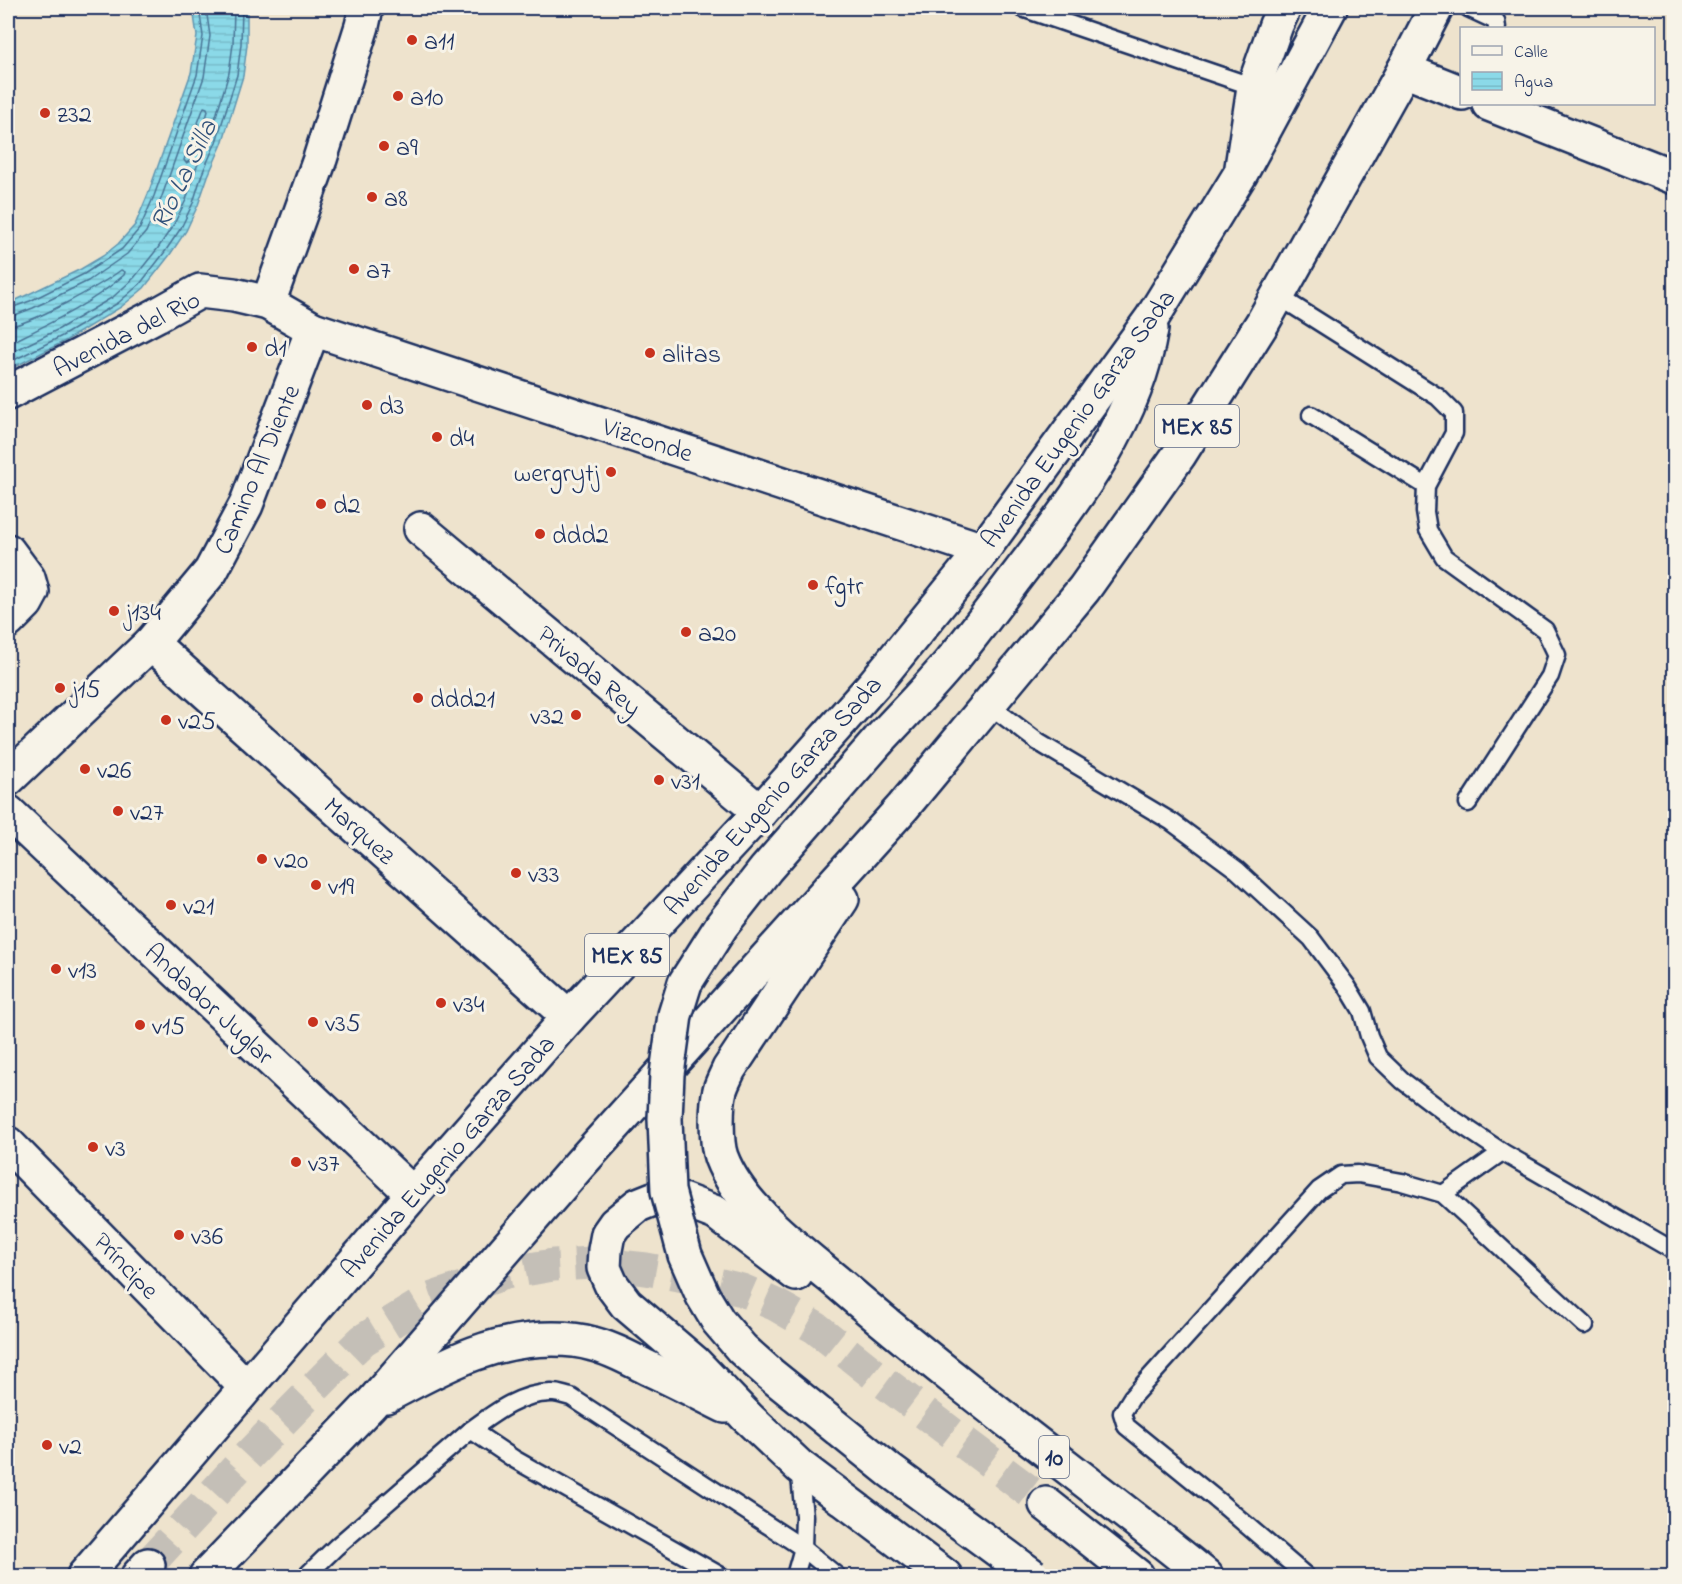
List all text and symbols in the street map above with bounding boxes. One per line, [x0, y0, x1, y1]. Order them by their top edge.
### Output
place label: a11 [424, 24, 455, 62]
legend [1460, 27, 1655, 105]
marker: a11 [405, 33, 419, 47]
text: Calle [1514, 40, 1549, 66]
text: Agua [1514, 70, 1553, 97]
place label: a10 [410, 80, 444, 118]
marker: a10 [391, 89, 405, 103]
place label: z32 [57, 97, 92, 135]
marker: z32 [38, 106, 52, 120]
water label: Río La Silla [142, 113, 229, 237]
place label: a9 [396, 130, 418, 168]
marker: a9 [377, 139, 391, 153]
place label: a8 [384, 181, 408, 219]
marker: a8 [365, 190, 379, 204]
place label: a7 [366, 253, 391, 291]
marker: a7 [347, 262, 361, 276]
street label: Avenida del Rio [47, 282, 208, 389]
street label: Avenida Eugenio Garza Sada [972, 282, 1186, 557]
place label: d1 [264, 331, 287, 369]
place label: alitas [662, 337, 721, 375]
marker: d1 [245, 340, 259, 354]
marker: alitas [643, 346, 657, 360]
street label: Camino Al Diente [206, 379, 312, 561]
place label: d3 [379, 389, 404, 427]
marker: d3 [360, 398, 374, 412]
road number: MEX 85 [1155, 405, 1239, 447]
street label: Vizconde [596, 409, 698, 474]
place label: d4 [449, 421, 475, 459]
marker: d4 [430, 430, 444, 444]
place label: wergrytj [514, 456, 600, 494]
marker: wergrytj [604, 465, 618, 479]
place label: d2 [333, 488, 361, 526]
marker: d2 [314, 497, 328, 511]
place label: ddd2 [552, 518, 609, 556]
marker: ddd2 [533, 527, 547, 541]
place label: fgtr [825, 569, 864, 607]
marker: fgtr [806, 578, 820, 592]
place label: j134 [123, 595, 161, 633]
marker: j134 [107, 604, 121, 618]
place label: a20 [698, 616, 736, 654]
street label: Privada Rey [528, 617, 649, 727]
marker: a20 [679, 625, 693, 639]
street label: Avenida Eugenio Garza Sada [656, 668, 893, 926]
place label: j15 [69, 672, 100, 710]
marker: j15 [53, 681, 67, 695]
place label: ddd21 [430, 682, 495, 720]
marker: ddd21 [411, 691, 425, 705]
place label: v32 [530, 699, 564, 737]
place label: v25 [178, 704, 216, 742]
marker: v32 [569, 708, 583, 722]
marker: v25 [159, 713, 173, 727]
place label: v26 [97, 753, 131, 791]
marker: v26 [78, 762, 92, 776]
place label: v31 [671, 764, 700, 802]
marker: v31 [652, 773, 666, 787]
street label: Marquez [313, 789, 403, 875]
place label: v27 [130, 795, 164, 833]
marker: v27 [111, 804, 125, 818]
place label: v20 [274, 843, 308, 881]
marker: v20 [255, 852, 269, 866]
place label: v33 [528, 857, 560, 895]
marker: v33 [509, 866, 523, 880]
place label: v19 [328, 869, 354, 907]
marker: v19 [309, 878, 323, 892]
place label: v21 [183, 889, 214, 927]
marker: v21 [164, 898, 178, 912]
road number: MEX 85 [585, 934, 669, 976]
street label: Andador Juglar [135, 935, 282, 1076]
place label: v13 [68, 953, 97, 991]
marker: v13 [49, 962, 63, 976]
place label: v34 [453, 987, 485, 1025]
marker: v34 [434, 996, 448, 1010]
place label: v35 [325, 1006, 361, 1044]
place label: v15 [152, 1009, 185, 1047]
marker: v35 [306, 1015, 320, 1029]
marker: v15 [133, 1018, 147, 1032]
street label: Avenida Eugenio Garza Sada [333, 1028, 566, 1288]
place label: v3 [105, 1131, 126, 1169]
marker: v3 [86, 1140, 100, 1154]
place label: v37 [308, 1146, 340, 1184]
marker: v37 [289, 1155, 303, 1169]
place label: v36 [191, 1219, 223, 1257]
street label: Príncipe [83, 1225, 167, 1310]
marker: v36 [172, 1228, 186, 1242]
place label: v2 [59, 1429, 82, 1467]
road number: 10 [1039, 1436, 1069, 1478]
marker: v2 [40, 1438, 54, 1452]

